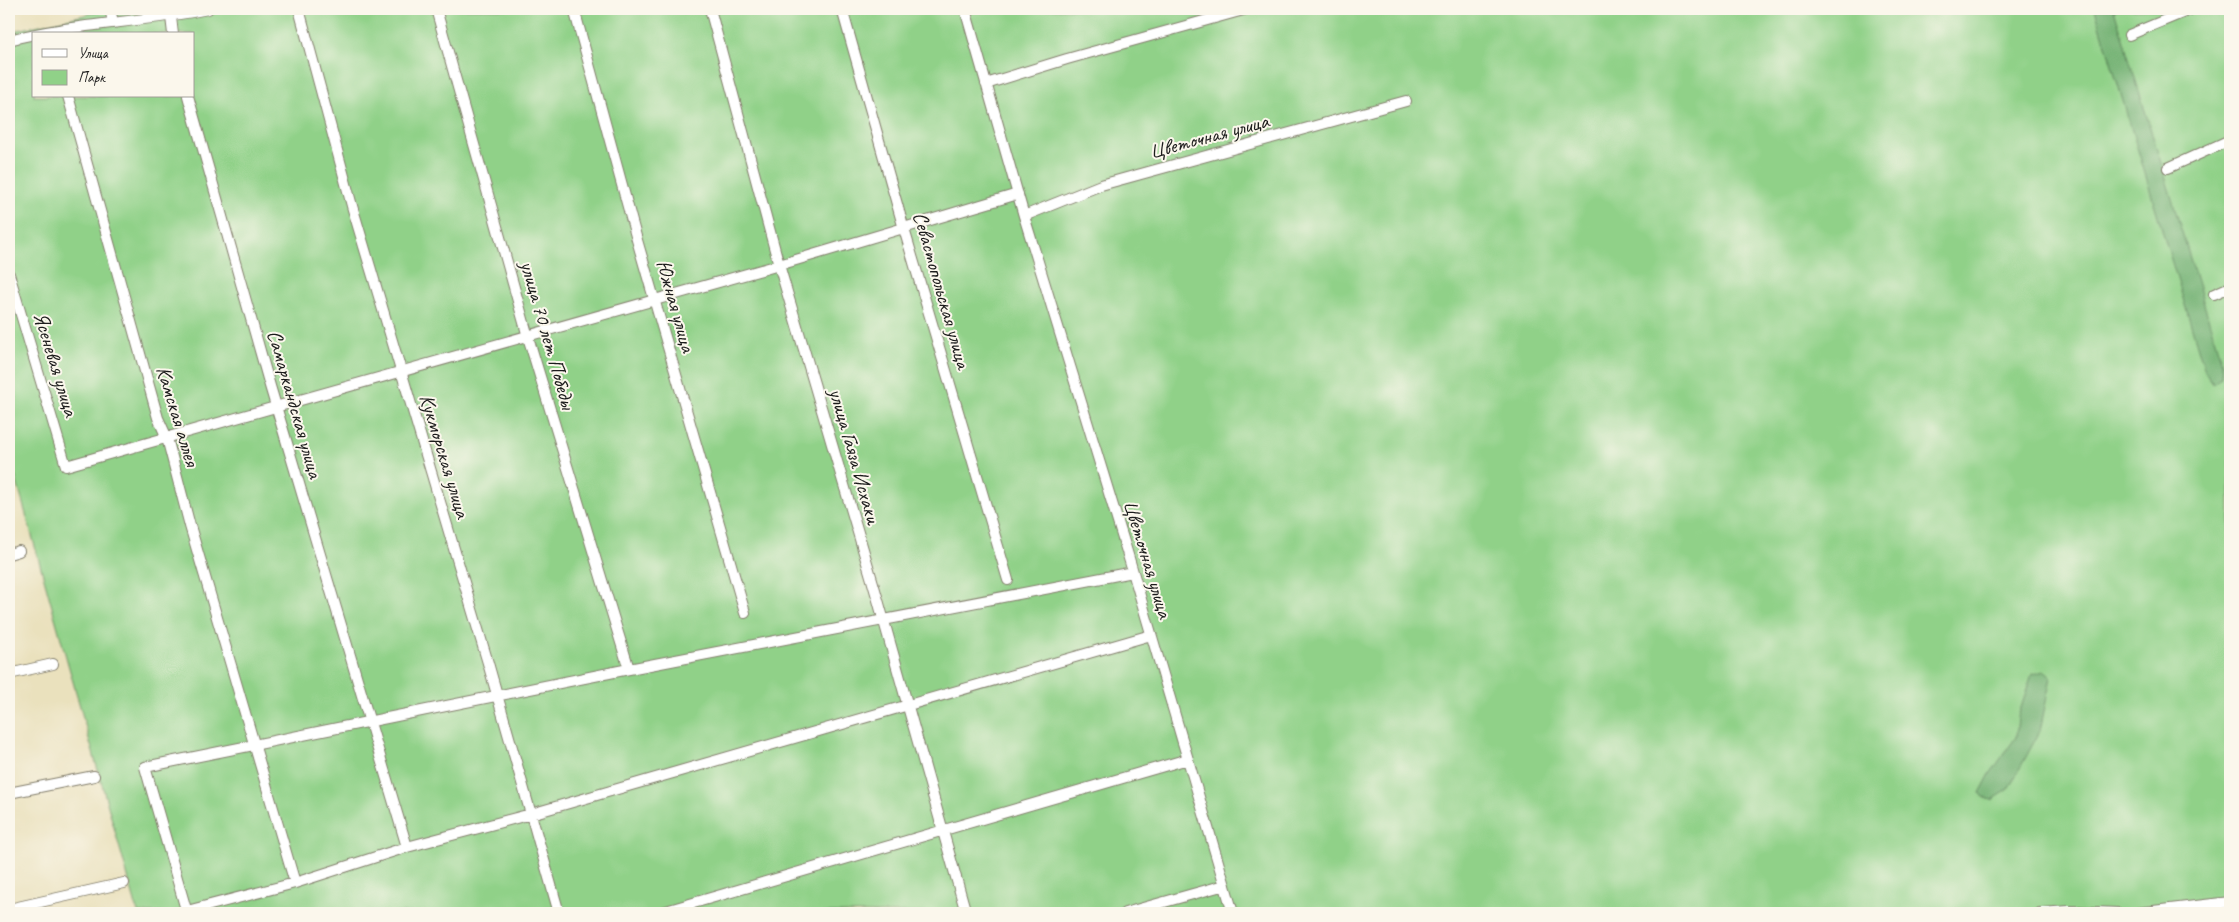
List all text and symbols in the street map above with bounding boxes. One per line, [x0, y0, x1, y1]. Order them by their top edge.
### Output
legend [32, 32, 195, 98]
text: Улица [78, 44, 109, 63]
text: Парк [78, 68, 106, 87]
street label: Цветочная улица [1147, 107, 1273, 164]
street label: Севастопольская улица [907, 209, 977, 374]
street label: улица 70 лет Победы [514, 256, 582, 414]
street label: Южная улица [650, 257, 702, 356]
street label: Ясеневая улица [28, 309, 85, 421]
street label: Самаркандская улица [261, 327, 329, 482]
street label: Камская аллея [151, 363, 206, 471]
street label: улица Гаяза Исхаки [823, 383, 887, 528]
street label: Кукморская улица [414, 391, 477, 523]
street label: Цветочная улица [1118, 497, 1179, 623]

